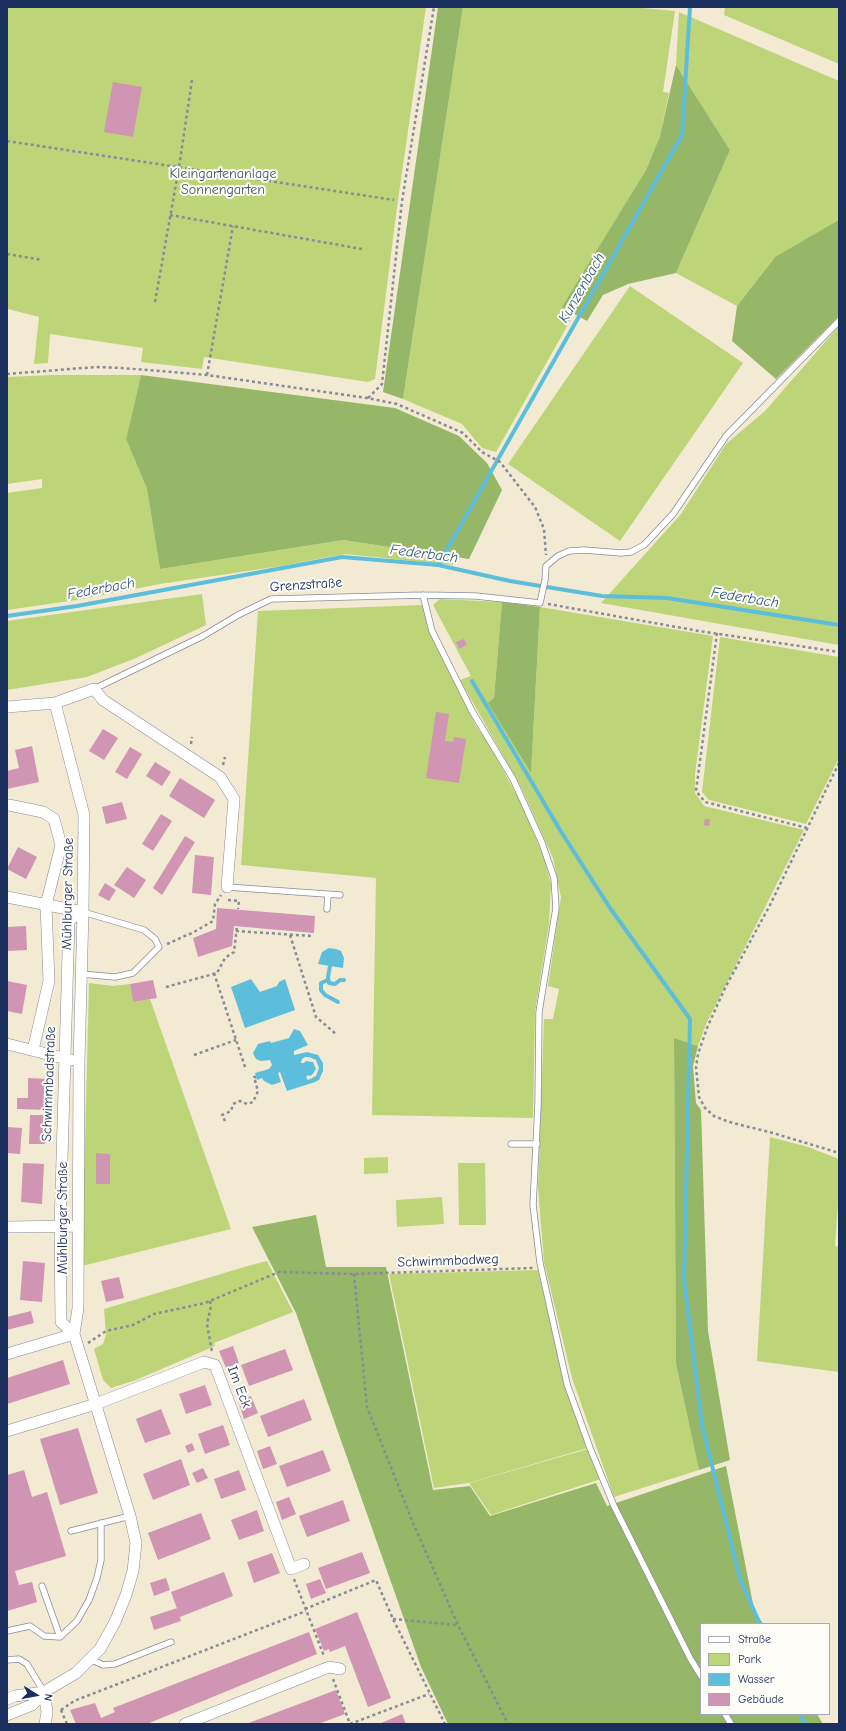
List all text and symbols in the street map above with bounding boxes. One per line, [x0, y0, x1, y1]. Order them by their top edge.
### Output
park label: Kleingartenanlage Sonnengarten [169, 166, 277, 198]
water label: Kunzenbach [555, 250, 609, 326]
water label: Federbach [389, 541, 459, 567]
water label: Federbach [66, 574, 136, 604]
street label: Grenzstraße [269, 574, 343, 596]
water label: Federbach [710, 584, 780, 612]
street label: Mühlburger Straße [59, 838, 77, 950]
street label: Schwimmbadstraße [39, 1026, 59, 1142]
street label: Mühlburger Straße [55, 1162, 71, 1274]
street label: Schwimmbadweg [397, 1251, 499, 1271]
street label: Im Eck [223, 1364, 255, 1410]
legend [700, 1623, 830, 1715]
text: Straße [738, 1632, 771, 1646]
text: Park [738, 1652, 761, 1666]
text: Wasser [738, 1672, 775, 1686]
north arrow [16, 1675, 56, 1715]
text: Gebäude [738, 1692, 784, 1706]
text: N [41, 1693, 55, 1702]

